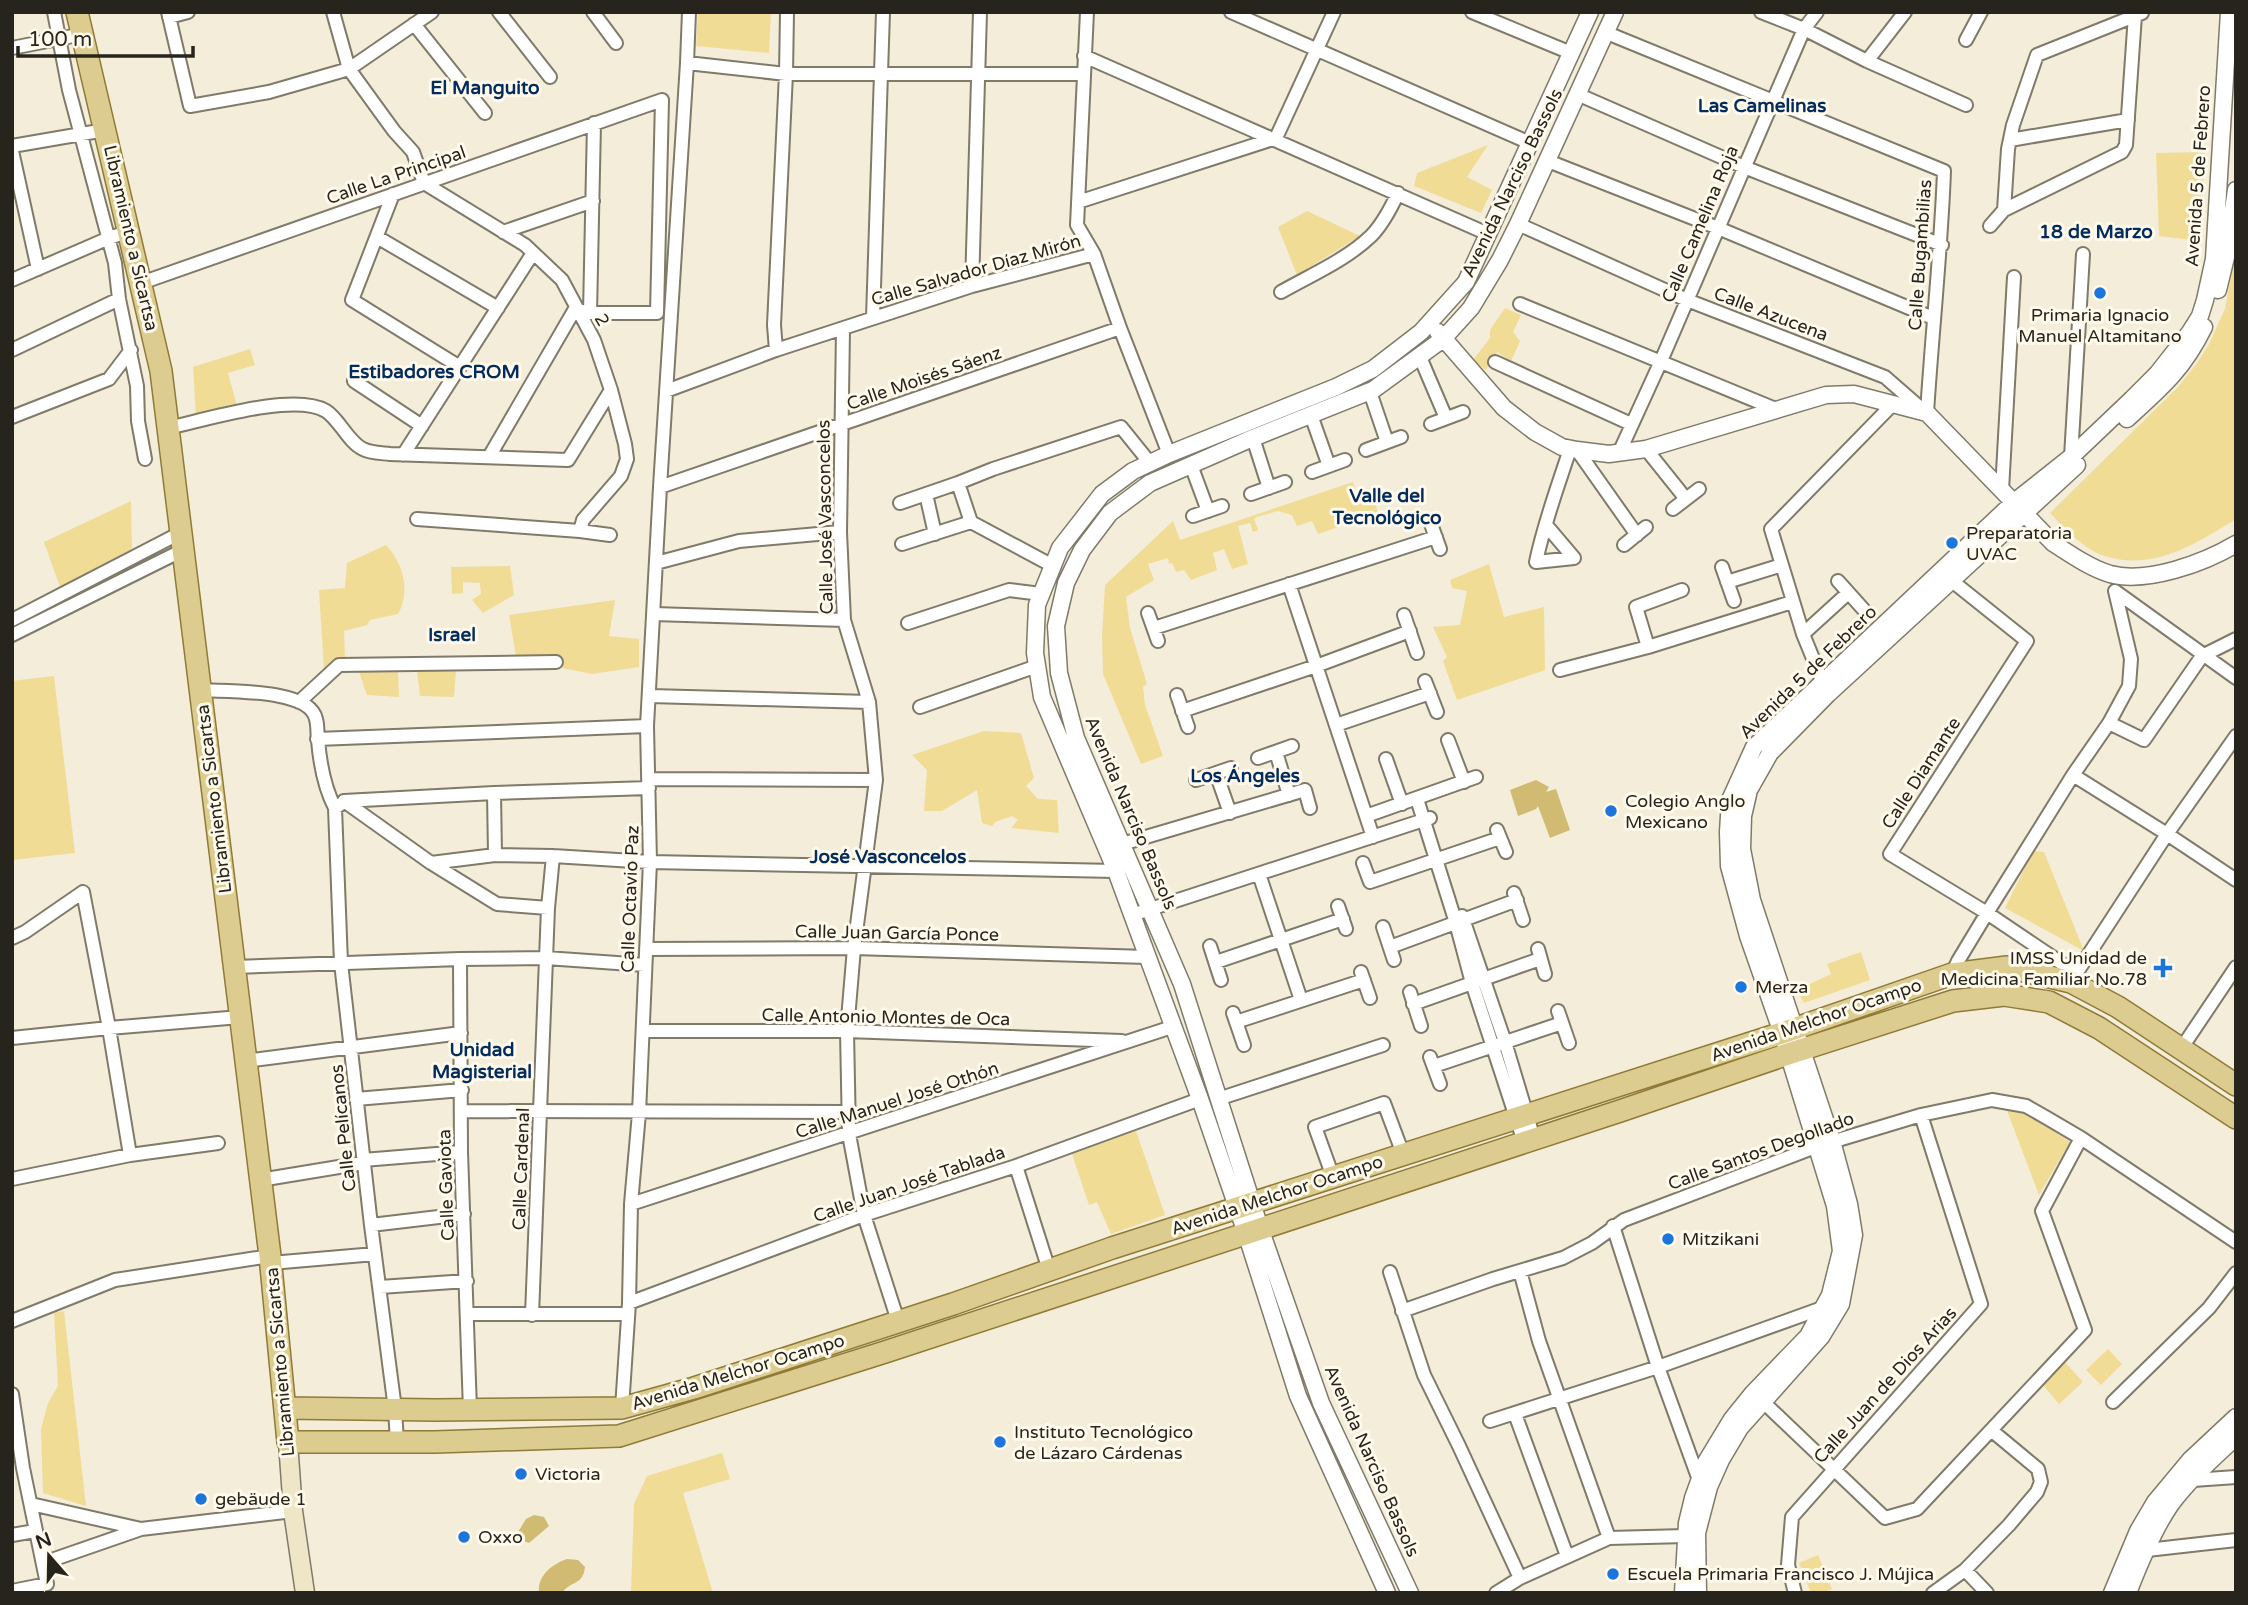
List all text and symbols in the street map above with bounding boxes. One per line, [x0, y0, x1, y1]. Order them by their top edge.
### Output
scale bar [18, 14, 192, 58]
text: 100 m [28, 27, 92, 52]
district label: El Manguito [430, 77, 540, 100]
street label: Avenida 5 de Febrero [2181, 84, 2215, 268]
street label: Avenida Narciso Bassols [1457, 85, 1567, 281]
district label: Las Camelinas [1698, 95, 1826, 117]
street label: Calle La Principal [323, 141, 469, 209]
street label: Calle Camelina Roja [1657, 142, 1743, 306]
street label: Libramiento a Sicartsa [99, 143, 163, 333]
street label: Calle Bugambilias [1904, 179, 1936, 331]
district label: 18 de Marzo [2039, 221, 2153, 243]
street label: Calle Salvador Díaz Mirón [868, 229, 1084, 311]
street label: Calle Azucena [1711, 282, 1831, 346]
marker: Primaria Ignacio Manuel Altamitano [2092, 285, 2108, 301]
place label: Primaria Ignacio Manuel Altamitano [2018, 304, 2182, 347]
street label: 2 [590, 310, 614, 330]
street label: Calle Moisés Sáenz [844, 341, 1004, 415]
district label: Estibadores CROM [348, 361, 520, 383]
street label: Calle José Vasconcelos [812, 419, 838, 615]
district label: Valle del Tecnológico [1332, 485, 1441, 530]
place label: Preparatoria UVAC [1966, 522, 2072, 565]
marker: Preparatoria UVAC [1944, 535, 1960, 551]
street label: Avenida 5 de Febrero [1735, 601, 1881, 743]
district label: Israel [428, 624, 476, 646]
street label: Libramiento a Sicartsa [192, 703, 236, 895]
street label: Avenida Narciso Bassols [1080, 713, 1182, 913]
street label: Calle Diamante [1877, 713, 1965, 833]
district label: Los Ángeles [1190, 764, 1300, 788]
place label: Colegio Anglo Mexicano [1625, 790, 1745, 833]
marker: Colegio Anglo Mexicano [1603, 803, 1619, 819]
street label: Calle Octavio Paz [616, 825, 644, 973]
district label: José Vasconcelos [809, 846, 966, 868]
street label: Calle Juan García Ponce [795, 920, 999, 946]
place label: IMSS Unidad de Medicina Familiar No.78 [1941, 947, 2147, 990]
marker: IMSS Unidad de Medicina Familiar No.78 [2153, 958, 2173, 978]
street label: Avenida Melchor Ocampo [1708, 973, 1924, 1066]
place label: Merza [1755, 976, 1808, 998]
marker: Merza [1733, 979, 1749, 995]
street label: Calle Antonio Montes de Oca [762, 1004, 1010, 1030]
district label: Unidad Magisterial [432, 1039, 532, 1084]
street label: Calle Manuel José Othón [793, 1057, 1001, 1143]
street label: Calle Pelícanos [325, 1063, 361, 1193]
street label: Calle Cardenal [508, 1107, 534, 1231]
street label: Calle Santos Degollado [1665, 1107, 1857, 1195]
street label: Calle Gaviota [433, 1129, 459, 1241]
street label: Calle Juan José Tablada [810, 1141, 1008, 1227]
street label: Avenida Melchor Ocampo [1168, 1150, 1386, 1240]
place label: Mitzikani [1682, 1228, 1759, 1250]
marker: Mitzikani [1660, 1231, 1676, 1247]
street label: Libramiento a Sicartsa [261, 1266, 299, 1458]
street label: Calle Juan de Dios Arias [1809, 1302, 1961, 1468]
street label: Avenida Melchor Ocampo [629, 1329, 847, 1415]
street label: Avenida Narciso Bassols [1320, 1362, 1424, 1560]
place label: Instituto Tecnológico de Lázaro Cárdenas [1014, 1421, 1193, 1464]
marker: Instituto Tecnológico de Lázaro Cárdenas [992, 1434, 1008, 1450]
place label: Victoria [535, 1463, 601, 1485]
marker: Victoria [513, 1466, 529, 1482]
place label: gebäude 1 [215, 1488, 306, 1510]
marker: gebäude 1 [193, 1491, 209, 1507]
north arrow [14, 1521, 84, 1591]
place label: Oxxo [478, 1526, 523, 1548]
text: N [33, 1528, 54, 1554]
marker: Oxxo [456, 1529, 472, 1545]
place label: Escuela Primaria Francisco J. Mújica [1627, 1563, 1934, 1585]
marker: Escuela Primaria Francisco J. Mújica [1605, 1566, 1621, 1582]

